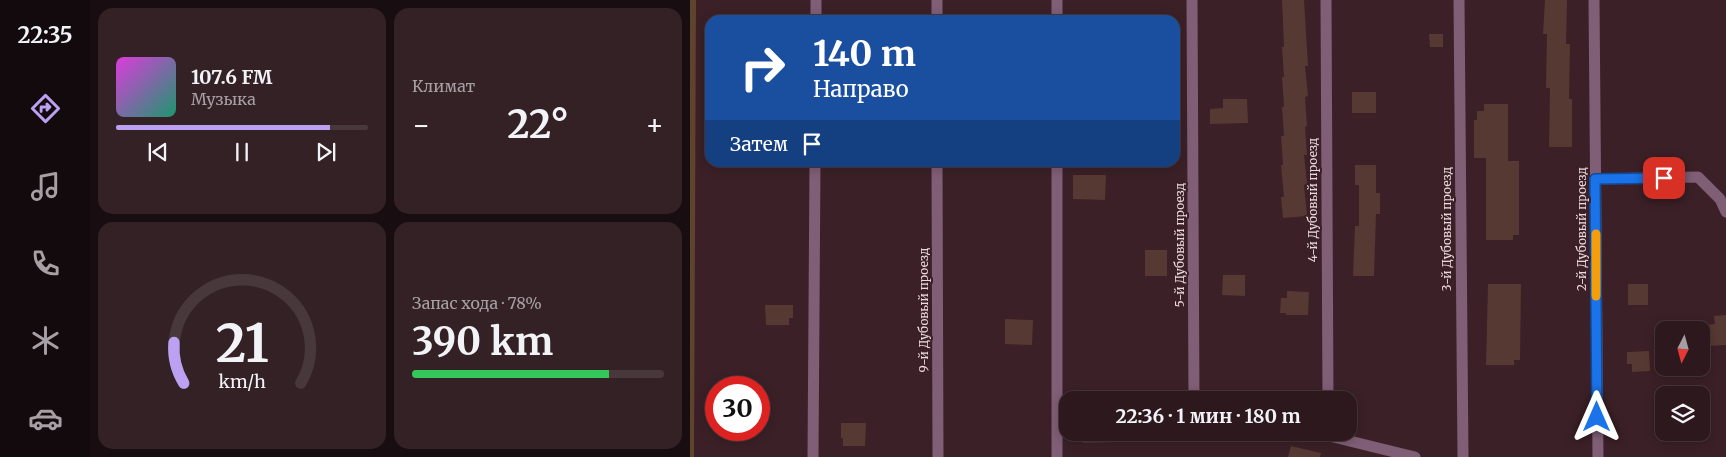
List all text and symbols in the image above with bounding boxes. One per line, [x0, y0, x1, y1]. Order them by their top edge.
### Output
text: 22:35 [17, 21, 73, 49]
text: 140 m [813, 32, 916, 76]
icon: right [730, 35, 795, 100]
text: 107.6 FM [191, 65, 272, 89]
text: Направо [813, 75, 909, 103]
text: Климат [412, 76, 475, 96]
text: Музыка [191, 89, 256, 109]
icon: directions [28, 91, 63, 126]
text: 22° [507, 101, 569, 148]
text: − [412, 107, 431, 143]
text: + [645, 107, 664, 143]
icon: arrive [798, 130, 826, 158]
text: Затем [730, 132, 788, 156]
icon: previous [144, 138, 172, 166]
icon: pause [228, 138, 256, 166]
icon: next [312, 138, 340, 166]
street label: 4-й Дубовый проезд [1305, 138, 1320, 262]
pin [1643, 157, 1685, 199]
icon: arrive [1650, 164, 1678, 192]
street label: 3-й Дубовый проезд [1439, 167, 1454, 291]
street label: 2-й Дубовый проезд [1574, 167, 1589, 291]
icon: music [28, 169, 63, 204]
street label: 5-й Дубовый проезд [1172, 183, 1187, 307]
icon: phone [28, 246, 63, 281]
street label: 9-й Дубовый проезд [916, 248, 931, 372]
text: Запас хода · 78% [412, 293, 542, 313]
text: 21 [215, 311, 269, 376]
text: 390 km [412, 318, 553, 365]
north arrow [1655, 321, 1710, 376]
map controls [1655, 321, 1710, 441]
icon: climate [28, 323, 63, 358]
text: km/h [218, 370, 266, 393]
speed limit sign: 30 [705, 376, 770, 441]
button: layers [1655, 386, 1710, 441]
position arrow [1570, 390, 1622, 442]
icon: car [28, 401, 63, 436]
text: 22:36 · 1 мин · 180 m [1115, 404, 1301, 428]

